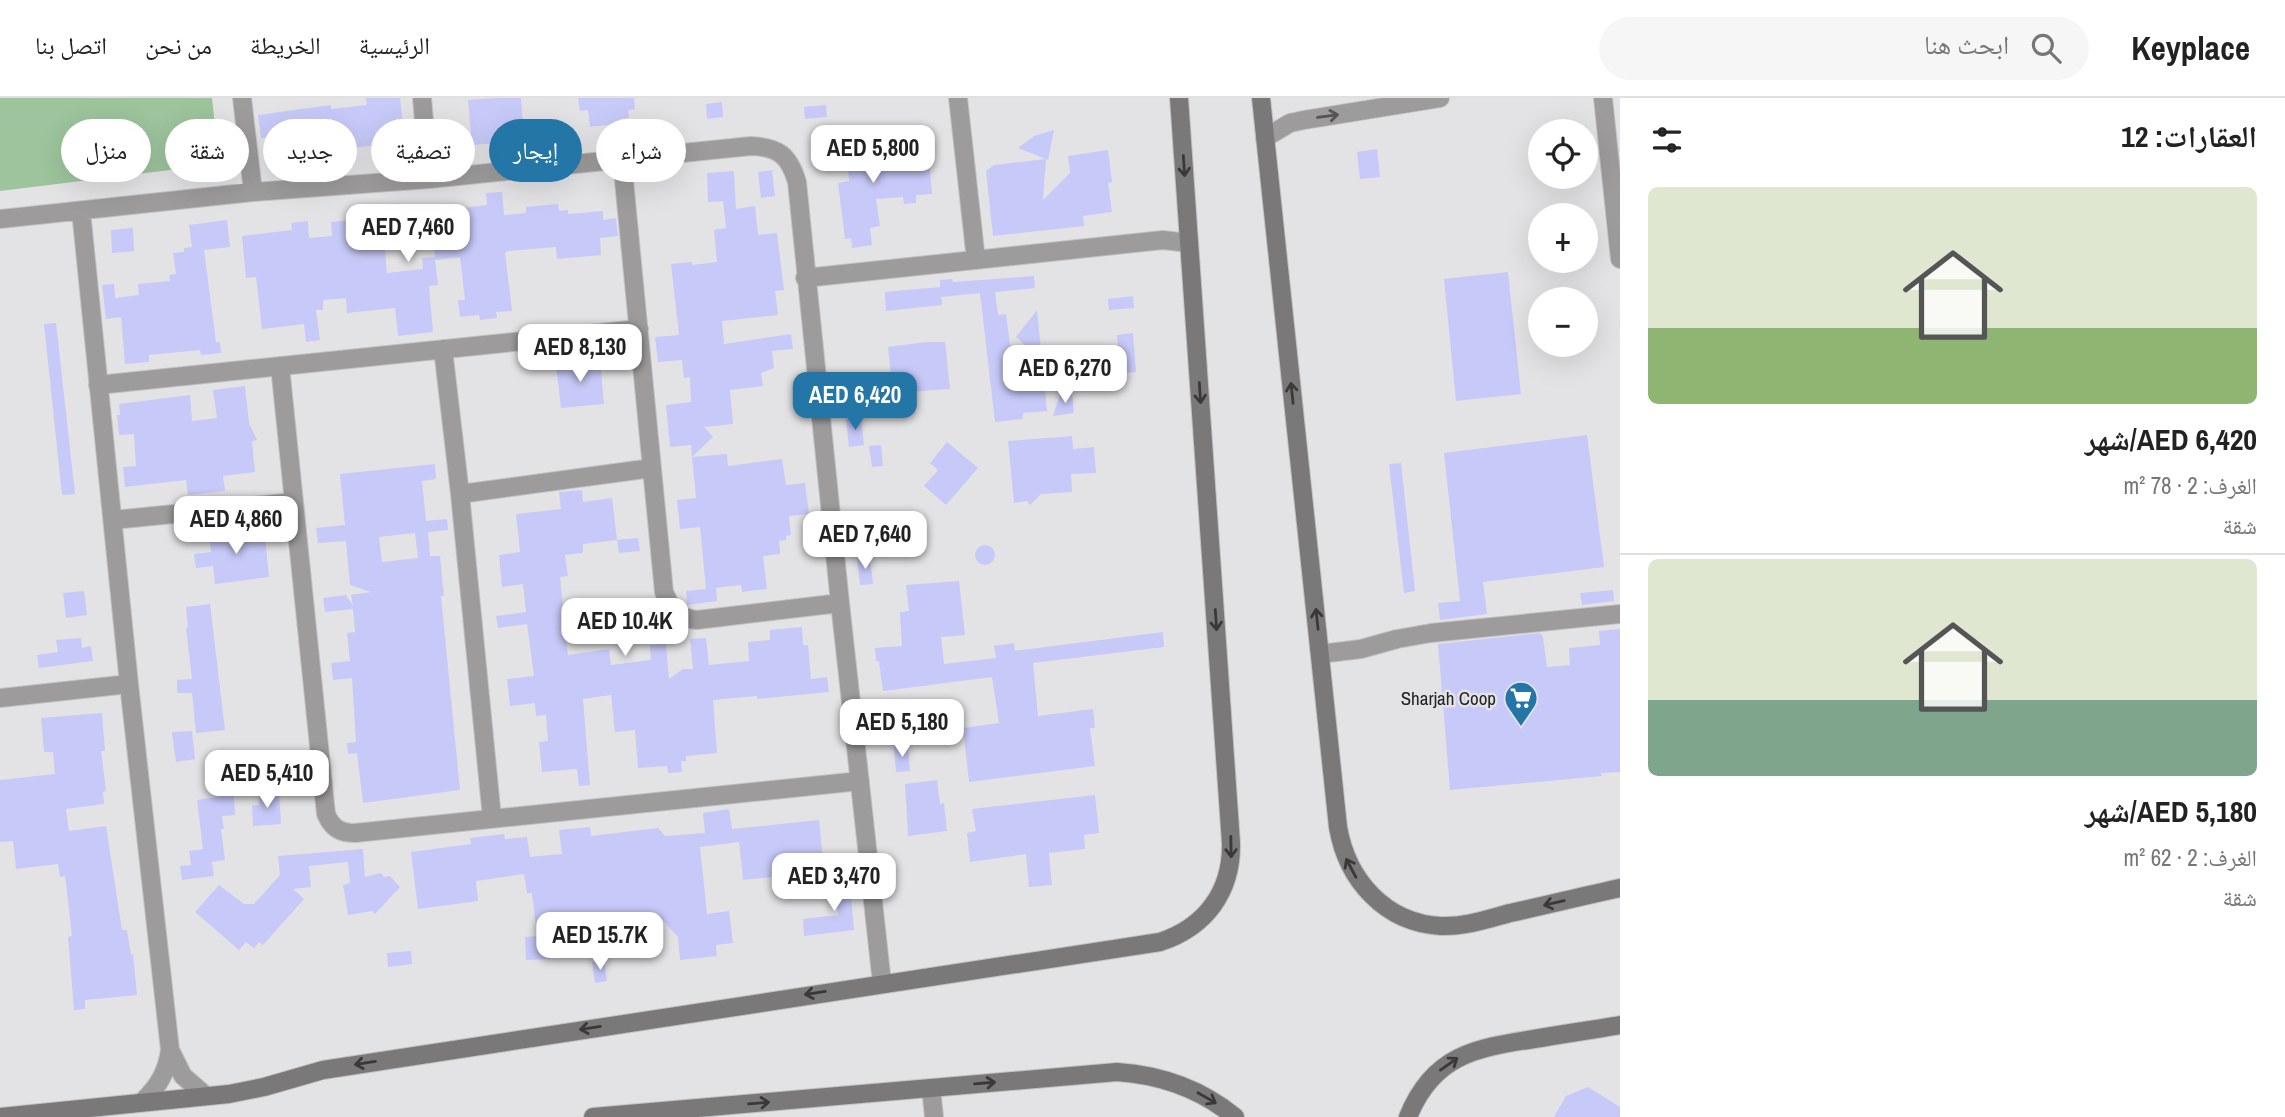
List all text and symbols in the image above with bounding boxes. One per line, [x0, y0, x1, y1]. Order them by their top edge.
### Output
search box [1599, 17, 2089, 80]
text: Keyplace [2131, 26, 2250, 70]
text: ابحث هنا [1924, 27, 2009, 62]
text: اتصل بنا [35, 29, 107, 61]
text: من نحن [145, 29, 212, 61]
text: الخريطة [250, 29, 321, 61]
text: الرئيسية [359, 29, 430, 61]
icon: search [2027, 29, 2065, 67]
one-way arrow [1316, 109, 1339, 122]
text: العقارات: 12 [2121, 116, 2257, 156]
chip: منزل [61, 119, 151, 182]
chip: شقة [165, 119, 249, 182]
chip: جديد [263, 119, 357, 182]
chip: تصفية [371, 119, 475, 182]
chip: إيجار [489, 119, 582, 182]
chip: شراء [596, 119, 686, 182]
map controls [1528, 119, 1598, 357]
button: locate [1528, 119, 1598, 189]
icon: filters [1648, 121, 1686, 159]
pin: AED 5,800 [793, 126, 953, 185]
text: AED 5,800 [827, 132, 919, 163]
one-way arrow [1177, 154, 1190, 177]
button: + [1528, 203, 1598, 273]
pin: AED 7,460 [328, 204, 488, 264]
text: AED 7,460 [362, 211, 454, 242]
icon: home [1890, 232, 2016, 358]
button: − [1528, 287, 1598, 357]
pin: AED 8,130 [500, 324, 660, 384]
text: AED 8,130 [534, 331, 626, 362]
pin: AED 6,270 [985, 345, 1145, 405]
text: AED 6,270 [1019, 352, 1111, 383]
pin: AED 6,420 [775, 372, 935, 432]
text: AED 6,420 [809, 379, 901, 410]
one-way arrow [1193, 381, 1206, 404]
one-way arrow [1286, 382, 1299, 405]
text: AED 6,420/شهر [2085, 419, 2257, 459]
text: الغرف: 2 · 78 m² [2123, 470, 2257, 501]
pin: AED 4,860 [156, 496, 316, 556]
text: AED 4,860 [190, 503, 282, 534]
text: شقة [2223, 510, 2257, 541]
pin: AED 7,640 [785, 512, 945, 571]
text: AED 7,640 [819, 518, 911, 549]
pin: AED 10.4K [545, 598, 705, 658]
icon: home [1890, 604, 2016, 730]
text: AED 10.4K [577, 605, 673, 636]
one-way arrow [1209, 608, 1222, 631]
one-way arrow [1310, 609, 1323, 631]
supermarket icon: Sharjah Coop [1502, 679, 1540, 728]
place label: Sharjah Coop [1401, 685, 1496, 711]
pin: AED 5,180 [822, 700, 982, 759]
text: AED 5,180 [856, 706, 948, 737]
pin: AED 5,410 [187, 750, 347, 810]
text: AED 5,410 [221, 757, 313, 788]
text: AED 5,180/شهر [2085, 791, 2257, 831]
one-way arrow [1224, 835, 1238, 858]
text: الغرف: 2 · 62 m² [2123, 842, 2257, 873]
pin: AED 3,470 [754, 854, 914, 913]
one-way arrow [1343, 858, 1357, 879]
text: AED 3,470 [788, 860, 880, 891]
text: شقة [2223, 882, 2257, 913]
one-way arrow [1543, 898, 1565, 911]
pin: AED 15.7K [520, 912, 680, 972]
text: AED 15.7K [552, 919, 648, 950]
one-way arrow [804, 987, 827, 1000]
one-way arrow [579, 1022, 602, 1035]
one-way arrow [354, 1057, 377, 1070]
one-way arrow [1439, 1057, 1458, 1071]
one-way arrow [973, 1076, 996, 1089]
one-way arrow [1197, 1091, 1217, 1105]
one-way arrow [747, 1096, 769, 1109]

